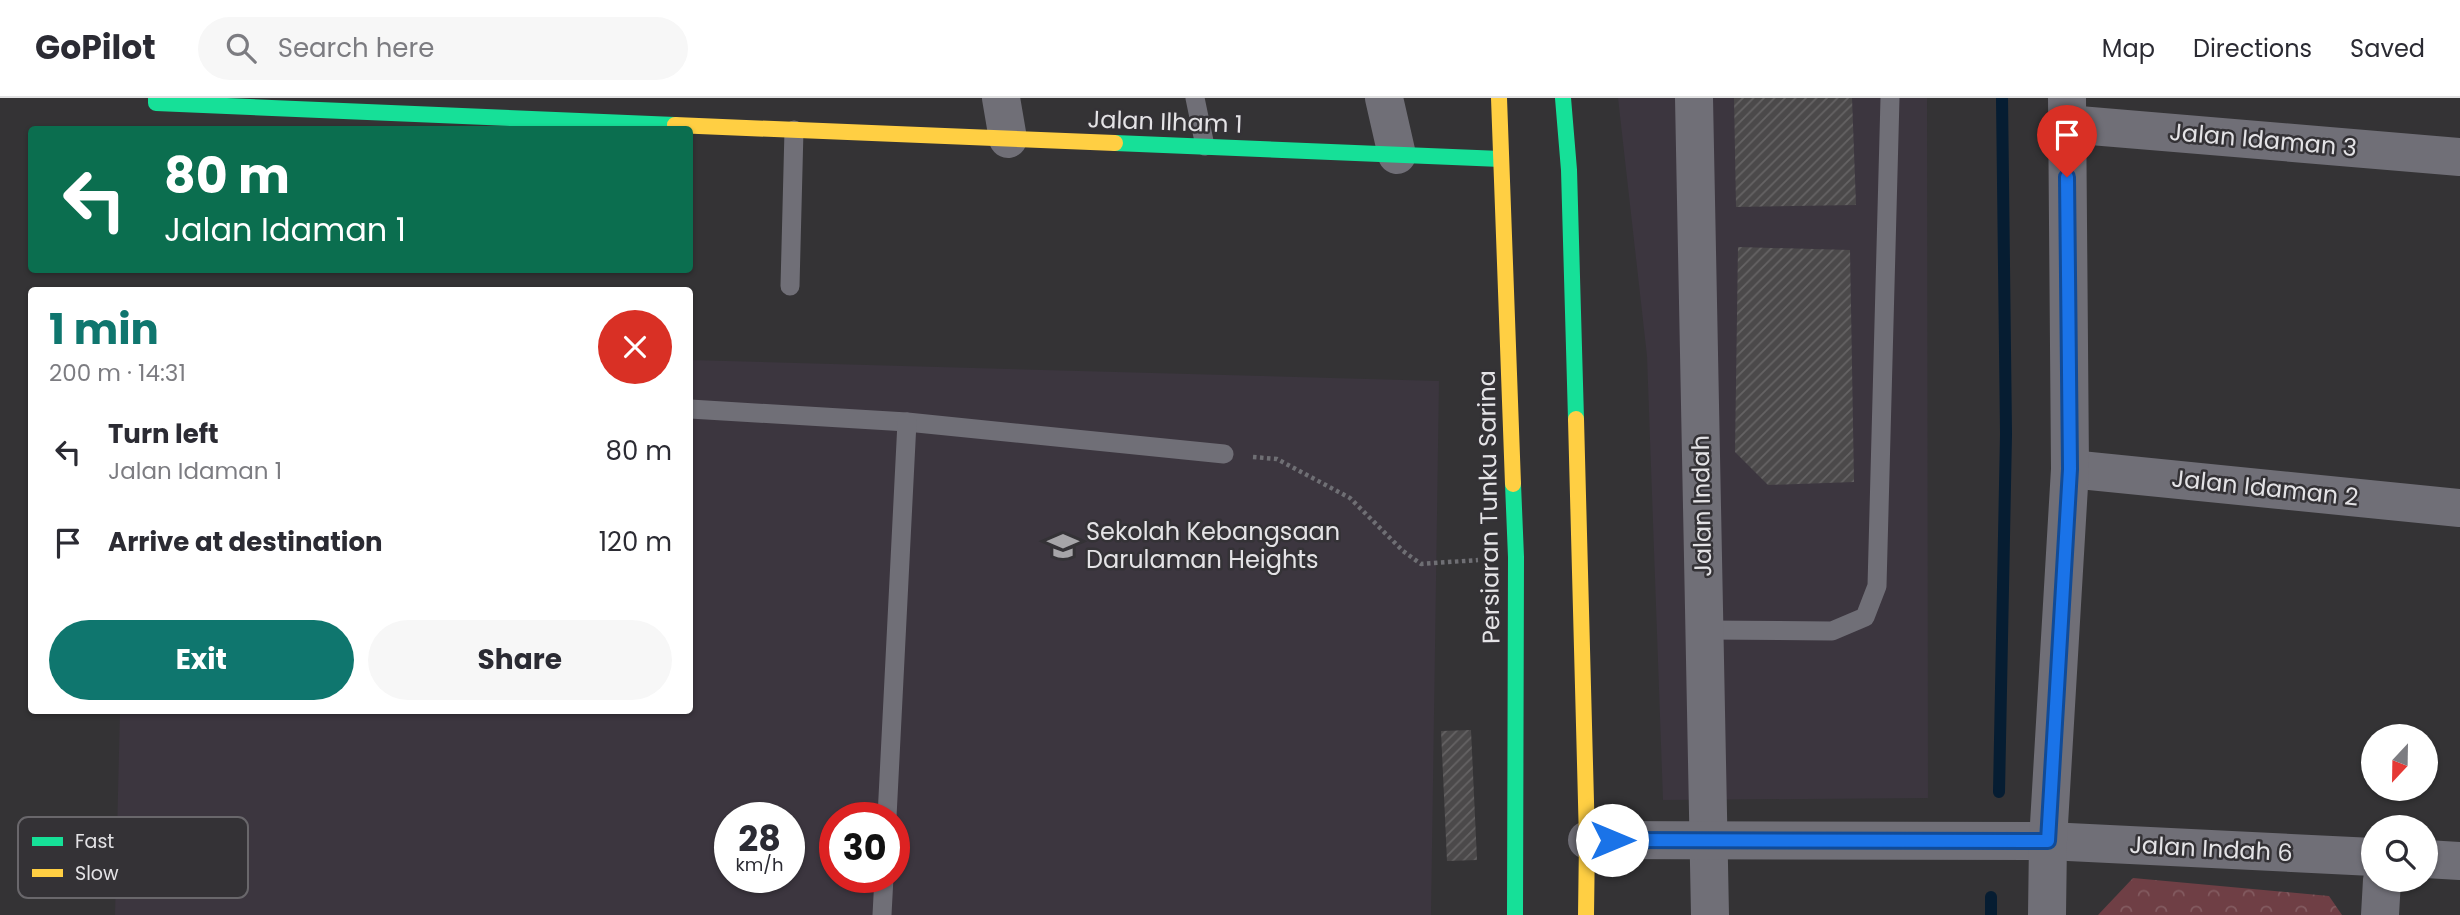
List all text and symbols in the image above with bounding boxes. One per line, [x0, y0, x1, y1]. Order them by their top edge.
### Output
search box [198, 17, 688, 80]
text: GoPilot [35, 24, 156, 71]
icon: search [222, 29, 260, 67]
text: Search here [278, 30, 434, 66]
text: Map [2102, 32, 2155, 65]
text: Directions [2193, 32, 2312, 65]
text: Saved [2350, 32, 2425, 65]
street label: Jalan Ilham 1 [1087, 102, 1243, 141]
pin [2037, 105, 2097, 177]
street label: Jalan Idaman 3 [2168, 115, 2358, 164]
icon: arrive [2048, 116, 2086, 154]
text: 80 m [164, 142, 290, 210]
icon: left [49, 154, 140, 245]
text: Jalan Idaman 1 [164, 207, 406, 252]
text: 1 min [49, 300, 159, 359]
button: close [598, 310, 672, 384]
text: 200 m · 14:31 [49, 357, 186, 389]
street label: Persiaran Tunku Sarina [1470, 370, 1507, 644]
text: Turn left [108, 416, 219, 452]
icon: left [49, 433, 87, 471]
text: 80 m [606, 433, 672, 469]
street label: Jalan Indah [1684, 435, 1719, 577]
text: Jalan Idaman 1 [108, 455, 282, 487]
street label: Jalan Idaman 2 [2170, 461, 2360, 514]
place label: Sekolah Kebangsaan Darulaman Heights [1086, 515, 1340, 576]
icon: arrive [49, 524, 87, 562]
text: Arrive at destination [108, 524, 383, 560]
text: 120 m [599, 524, 672, 560]
school or university icon: Sekolah Kebangsaan Darulaman Heights [1046, 529, 1080, 563]
button: Exit [49, 620, 354, 700]
button: Share [368, 620, 672, 700]
north arrow [2361, 724, 2438, 802]
map controls [2361, 724, 2438, 892]
speed limit sign: 30 [819, 802, 910, 893]
position arrow [1575, 803, 1649, 877]
text: 28 [738, 814, 781, 863]
button: search [2361, 815, 2438, 892]
legend [18, 817, 248, 898]
text: Fast [75, 828, 114, 855]
street label: Jalan Indah 6 [2128, 828, 2294, 869]
text: km/h [736, 852, 783, 877]
text: Slow [75, 860, 119, 887]

